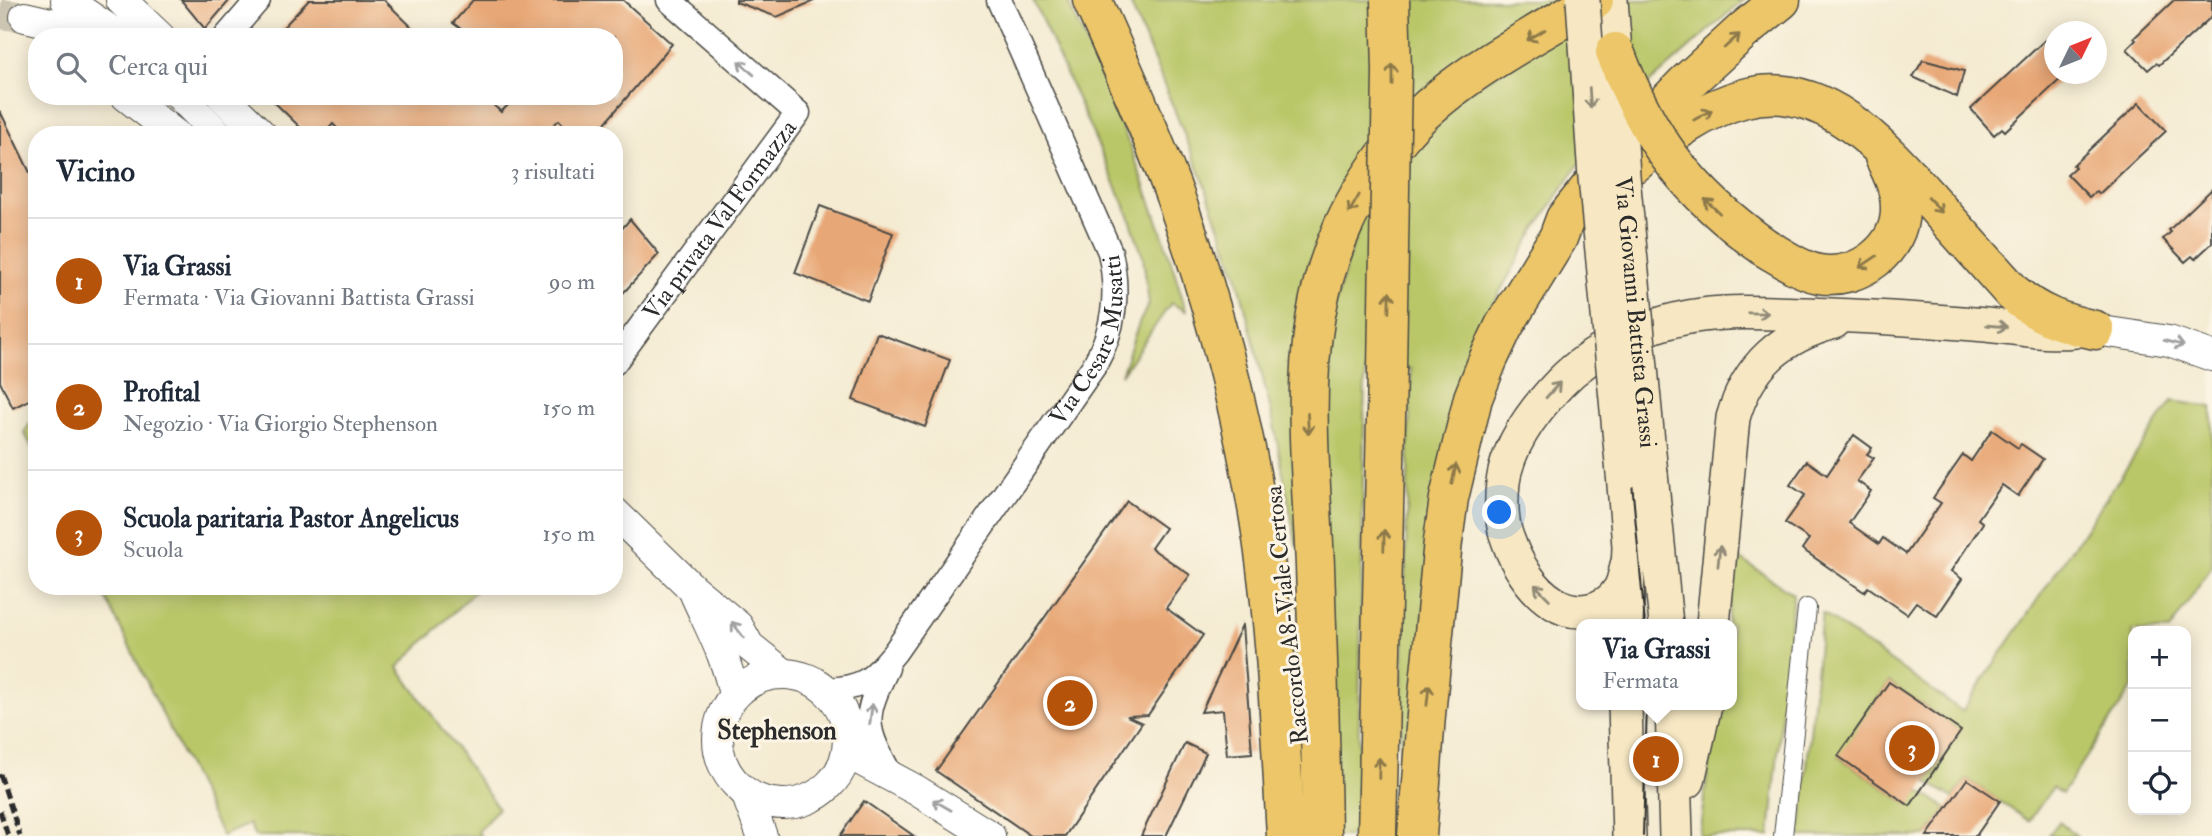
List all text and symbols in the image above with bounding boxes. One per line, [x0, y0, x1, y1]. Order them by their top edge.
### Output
north arrow [2044, 21, 2107, 84]
search box [28, 28, 623, 105]
one-way arrow [1526, 28, 1546, 42]
one-way arrow [1723, 33, 1741, 49]
icon: search [52, 48, 90, 86]
text: Cerca qui [108, 51, 208, 83]
one-way arrow [738, 60, 756, 76]
one-way arrow [1385, 63, 1399, 86]
one-way arrow [1583, 87, 1596, 110]
one-way arrow [1693, 108, 1713, 122]
street label: Via privata Val Formazza [636, 112, 804, 326]
text: Vicino [56, 153, 135, 190]
text: 3 risultati [511, 157, 595, 186]
street label: Via Giovanni Battista Grassi [1608, 175, 1664, 449]
one-way arrow [1347, 193, 1360, 214]
one-way arrow [1926, 196, 1943, 213]
one-way arrow [1704, 198, 1721, 215]
text: Via Grassi [123, 251, 231, 283]
street label: Via Cesare Musatti [1042, 252, 1130, 431]
one-way arrow [1859, 256, 1879, 270]
text: 1 [75, 267, 83, 296]
text: 90 m [549, 267, 595, 296]
text: Fermata · Via Giovanni Battista Grassi [123, 283, 475, 312]
one-way arrow [1382, 291, 1395, 314]
one-way arrow [1747, 306, 1770, 320]
one-way arrow [1985, 320, 2007, 333]
one-way arrow [2162, 337, 2185, 350]
text: Profital [123, 377, 200, 409]
one-way arrow [1545, 381, 1561, 399]
text: 2 [73, 393, 85, 422]
text: 150 m [542, 393, 595, 422]
text: Negozio · Via Giorgio Stephenson [123, 409, 438, 438]
one-way arrow [1302, 412, 1315, 435]
one-way arrow [1448, 463, 1462, 486]
street label: Raccordo A8-Viale Certosa [1258, 483, 1316, 746]
your location [1482, 495, 1516, 529]
text: Scuola paritaria Pastor Angelicus [123, 503, 459, 535]
text: 3 [75, 519, 83, 548]
text: 150 m [542, 519, 595, 548]
one-way arrow [1377, 529, 1390, 552]
text: Scuola [123, 535, 183, 564]
one-way arrow [1713, 546, 1726, 568]
one-way arrow [1533, 584, 1550, 601]
popup [1576, 619, 1737, 710]
one-way arrow [731, 621, 746, 640]
map controls [2128, 626, 2191, 815]
button: + [2128, 626, 2191, 689]
text: Via Grassi [1602, 634, 1711, 666]
text: Fermata [1602, 666, 1679, 695]
pin: 2 [1047, 677, 1093, 729]
one-way arrow [1422, 684, 1435, 706]
button: − [2128, 689, 2191, 752]
one-way arrow [864, 703, 877, 726]
district label: Stephenson [717, 715, 837, 748]
pin: 3 [1889, 722, 1935, 774]
pin: 1 [1633, 733, 1679, 785]
button: locate [2128, 752, 2191, 815]
one-way arrow [1372, 757, 1386, 780]
one-way arrow [932, 798, 952, 812]

